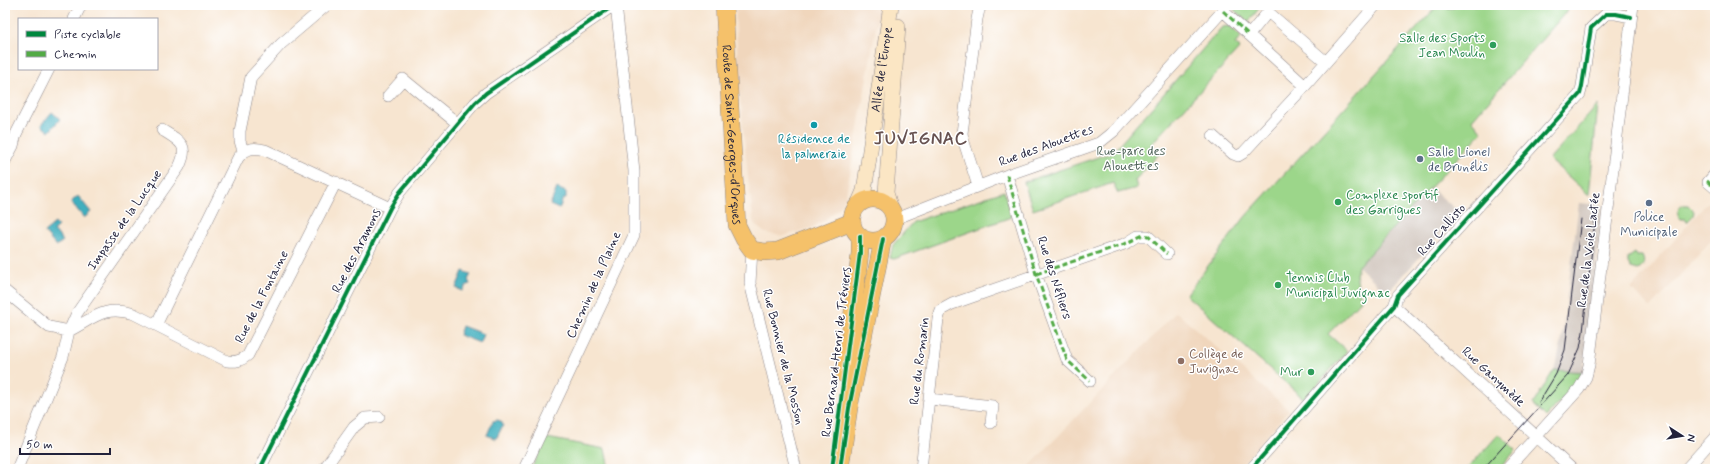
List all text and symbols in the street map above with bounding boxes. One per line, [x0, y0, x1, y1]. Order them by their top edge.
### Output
legend [18, 18, 158, 70]
street label: Allée de l'Europe [867, 26, 896, 113]
text: Piste cyclable [54, 27, 121, 43]
place label: Salle des Sports Jean Moulin [1399, 30, 1485, 62]
marker: Salle des Sports Jean Moulin [1488, 40, 1498, 50]
street label: Route de Saint-Georges-d'Orques [718, 44, 745, 225]
text: Chemin [54, 47, 97, 63]
marker: Résidence de la palmeraie [809, 120, 819, 130]
street label: Rue des Alouettes [997, 121, 1096, 171]
district label: JUVIGNAC [874, 128, 968, 150]
place label: Résidence de la palmeraie [778, 131, 850, 163]
park label: Rue-parc des Alouettes [1096, 143, 1166, 175]
place label: Salle Lionel de Brunélis [1428, 144, 1490, 176]
marker: Salle Lionel de Brunélis [1415, 154, 1425, 164]
street label: Impasse de la Lucque [84, 166, 166, 274]
place label: Complexe sportif des Garrigues [1346, 187, 1439, 220]
street label: Rue de la Voie Lactée [1573, 191, 1605, 309]
marker: Complexe sportif des Garrigues [1333, 197, 1343, 207]
marker: Police Municipale [1644, 198, 1654, 208]
street label: Rue Callisto [1414, 200, 1470, 260]
street label: Rue des Aramons [328, 206, 386, 296]
place label: Police Municipale [1620, 209, 1678, 241]
street label: Chemin de la Plaine [563, 229, 625, 341]
street label: Rue des Néfliers [1033, 234, 1075, 322]
street label: Rue de la Fontaine [231, 248, 293, 346]
street label: Rue Bernard-Henri de Tréviers [818, 266, 856, 438]
place label: Tennis Club Municipal Juvignac [1286, 270, 1390, 304]
marker: Tennis Club Municipal Juvignac [1273, 280, 1283, 290]
street label: Rue Bonnier de la Mosson [758, 287, 808, 427]
street label: Rue du Romarin [906, 316, 934, 406]
street label: Rue Ganymède [1458, 343, 1528, 411]
place label: Collège de Juvignac [1189, 346, 1243, 379]
marker: Collège de Juvignac [1176, 356, 1186, 366]
place label: Mur [1280, 364, 1304, 381]
marker: Mur [1306, 367, 1316, 377]
north arrow [1662, 416, 1702, 456]
scale bar [20, 430, 110, 456]
text: N [1683, 433, 1698, 443]
text: 50 m [26, 437, 53, 453]

